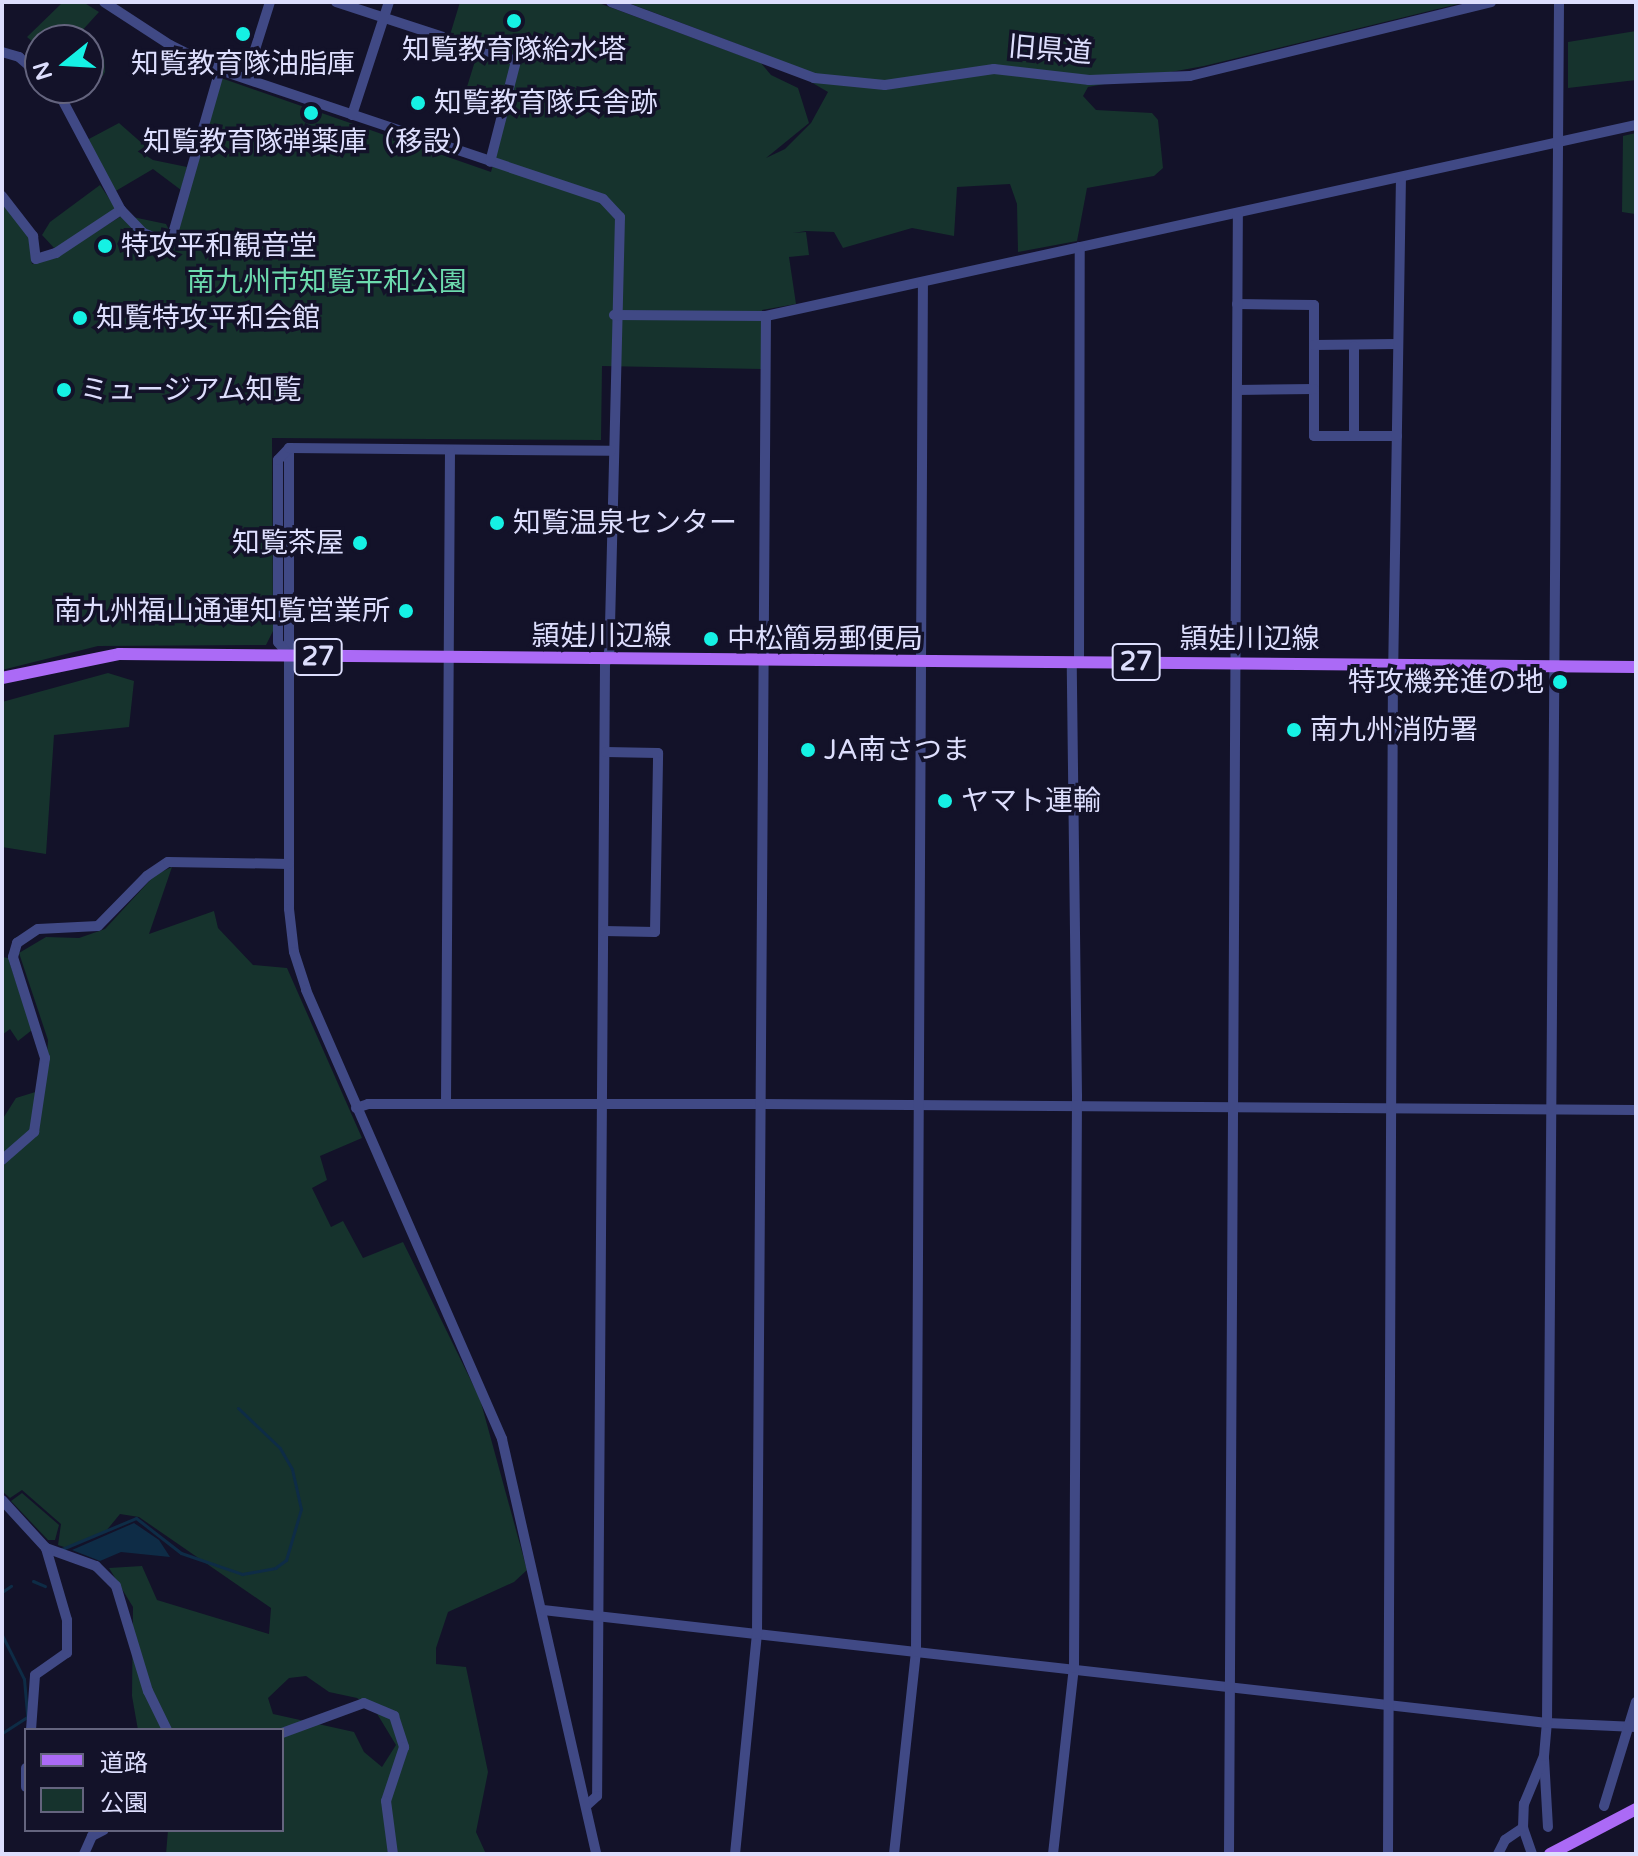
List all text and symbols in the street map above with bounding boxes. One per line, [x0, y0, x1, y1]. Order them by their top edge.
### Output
marker: 知覧教育隊給水塔 [505, 12, 523, 30]
north arrow [24, 24, 104, 104]
marker: 知覧教育隊油脂庫 [234, 25, 252, 43]
street label: 旧県道 [1007, 30, 1093, 70]
place label: 知覧教育隊給水塔 [402, 33, 626, 67]
place label: 知覧教育隊油脂庫 [131, 47, 355, 81]
text: N [28, 58, 58, 83]
place label: 知覧教育隊兵舎跡 [434, 86, 658, 120]
marker: 知覧教育隊兵舎跡 [409, 94, 427, 112]
marker: 知覧教育隊弾薬庫（移設） [302, 104, 320, 122]
place label: 知覧教育隊弾薬庫（移設） [143, 125, 479, 159]
place label: 特攻平和観音堂 [121, 229, 317, 263]
marker: 特攻平和観音堂 [96, 237, 114, 255]
park label: 南九州市知覧平和公園 [187, 265, 467, 299]
place label: 知覧特攻平和会館 [96, 301, 320, 335]
marker: 知覧特攻平和会館 [71, 309, 89, 327]
place label: ミュージアム知覧 [80, 373, 304, 407]
marker: ミュージアム知覧 [55, 381, 73, 399]
place label: 知覧温泉センター [513, 506, 737, 540]
marker: 知覧温泉センター [488, 514, 506, 532]
place label: 知覧茶屋 [232, 526, 344, 560]
marker: 知覧茶屋 [351, 534, 369, 552]
place label: 南九州福山通運知覧営業所 [54, 594, 390, 628]
marker: 南九州福山通運知覧営業所 [397, 602, 415, 620]
street label: 頴娃川辺線 [532, 619, 672, 653]
place label: 中松簡易郵便局 [727, 622, 923, 656]
street label: 頴娃川辺線 [1180, 622, 1320, 656]
marker: 中松簡易郵便局 [702, 630, 720, 648]
road number: 27 [292, 635, 344, 679]
road number: 27 [1110, 640, 1162, 684]
place label: 特攻機発進の地 [1348, 665, 1544, 699]
marker: 特攻機発進の地 [1551, 673, 1569, 691]
place label: 南九州消防署 [1310, 713, 1478, 747]
marker: 南九州消防署 [1285, 721, 1303, 739]
place label: JA南さつま [824, 733, 970, 767]
marker: JA南さつま [799, 741, 817, 759]
place label: ヤマト運輸 [961, 784, 1101, 818]
marker: ヤマト運輸 [936, 792, 954, 810]
legend [24, 1728, 284, 1832]
text: 道路 [100, 1749, 148, 1778]
text: 公園 [100, 1789, 148, 1818]

